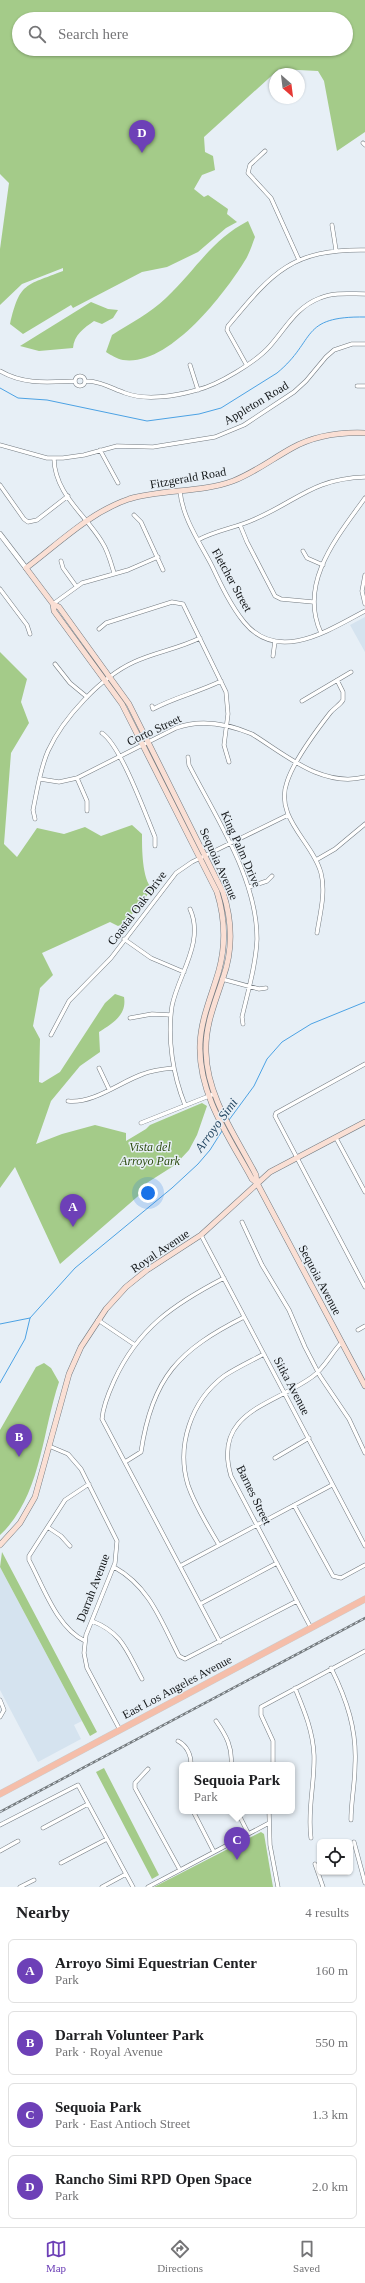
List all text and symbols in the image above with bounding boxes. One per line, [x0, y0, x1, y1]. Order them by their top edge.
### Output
search box [12, 12, 353, 56]
icon: search [26, 23, 48, 45]
text: Search here [58, 26, 128, 42]
north arrow [269, 68, 305, 104]
pin: D [129, 120, 155, 153]
street label: Appleton Road [221, 378, 291, 428]
street label: Fitzgerald Road [149, 464, 227, 492]
street label: Fletcher Street [209, 546, 255, 615]
street label: Corto Street [125, 711, 184, 749]
street label: King Palm Drive [218, 809, 264, 889]
street label: Sequoia Avenue [197, 826, 241, 902]
street label: Coastal Oak Drive [105, 868, 169, 948]
water label: Arroyo Simi [191, 1095, 241, 1156]
park label: Vista del Arroyo Park [119, 1140, 181, 1168]
your location [138, 1183, 158, 1203]
pin: A [60, 1194, 86, 1227]
street label: Royal Avenue [128, 1226, 192, 1276]
street label: Sequoia Avenue [296, 1243, 344, 1317]
street label: Sitka Avenue [271, 1355, 313, 1417]
pin: B [6, 1424, 32, 1457]
street label: Barnes Street [234, 1463, 275, 1528]
street label: Darrah Avenue [74, 1552, 112, 1624]
street label: East Los Angeles Avenue [120, 1652, 234, 1722]
popup [179, 1762, 295, 1814]
text: Sequoia Park [194, 1772, 280, 1788]
text: Park [194, 1789, 218, 1804]
pin: C [224, 1827, 250, 1860]
map controls [317, 1839, 353, 1875]
button: locate [317, 1839, 353, 1875]
text: Nearby [16, 1903, 70, 1922]
text: 4 results [305, 1905, 349, 1920]
text: Arroyo Simi Equestrian Center [55, 1955, 257, 1971]
text: A [25, 1963, 35, 1978]
text: 160 m [315, 1963, 348, 1978]
text: Park [55, 1972, 79, 1987]
text: Darrah Volunteer Park [55, 2027, 204, 2043]
text: B [26, 2035, 34, 2050]
text: 550 m [315, 2035, 348, 2050]
text: Park · Royal Avenue [55, 2044, 163, 2059]
text: Sequoia Park [55, 2099, 141, 2115]
text: C [25, 2107, 35, 2122]
text: 1.3 km [312, 2107, 348, 2122]
text: Park · East Antioch Street [55, 2116, 190, 2131]
text: Rancho Simi RPD Open Space [55, 2171, 252, 2187]
text: D [25, 2179, 35, 2194]
text: 2.0 km [312, 2179, 348, 2194]
text: Park [55, 2188, 79, 2203]
tab: Map [45, 2238, 67, 2274]
tab: Directions [157, 2238, 203, 2274]
tab: Saved [293, 2238, 320, 2274]

